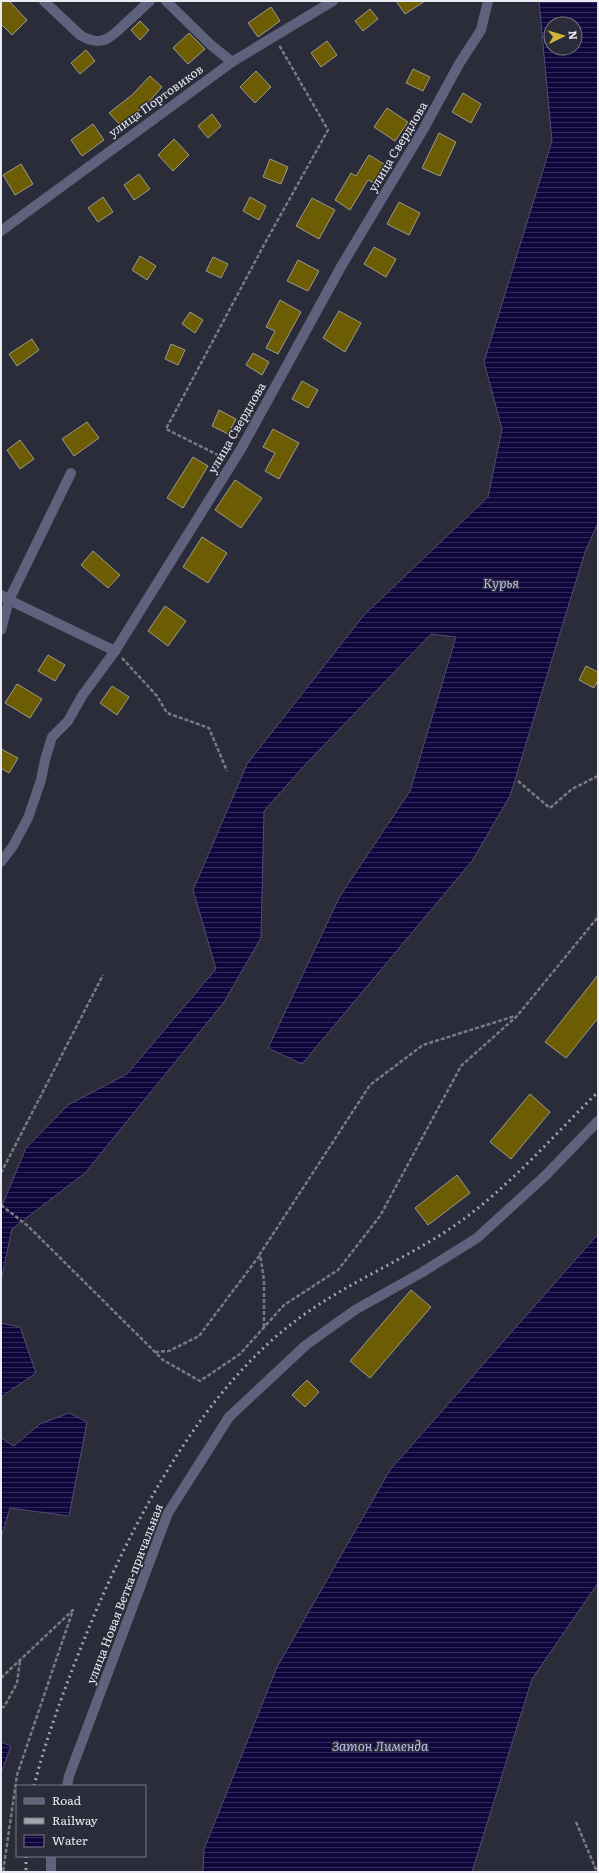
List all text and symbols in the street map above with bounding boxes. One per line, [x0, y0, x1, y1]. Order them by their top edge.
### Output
north arrow [543, 16, 583, 56]
text: N [566, 30, 582, 40]
street label: улица Портовиков [104, 59, 207, 141]
street label: улица Свердлова [363, 97, 432, 195]
street label: улица Свердлова [203, 378, 270, 476]
water label: Курья [483, 573, 519, 592]
street label: улица Новая Ветка-причальная [81, 1501, 167, 1686]
water label: Затон Лименда [332, 1736, 429, 1755]
legend [16, 1785, 146, 1857]
text: Road [52, 1791, 82, 1809]
text: Railway [52, 1811, 98, 1829]
text: Water [52, 1831, 88, 1849]

